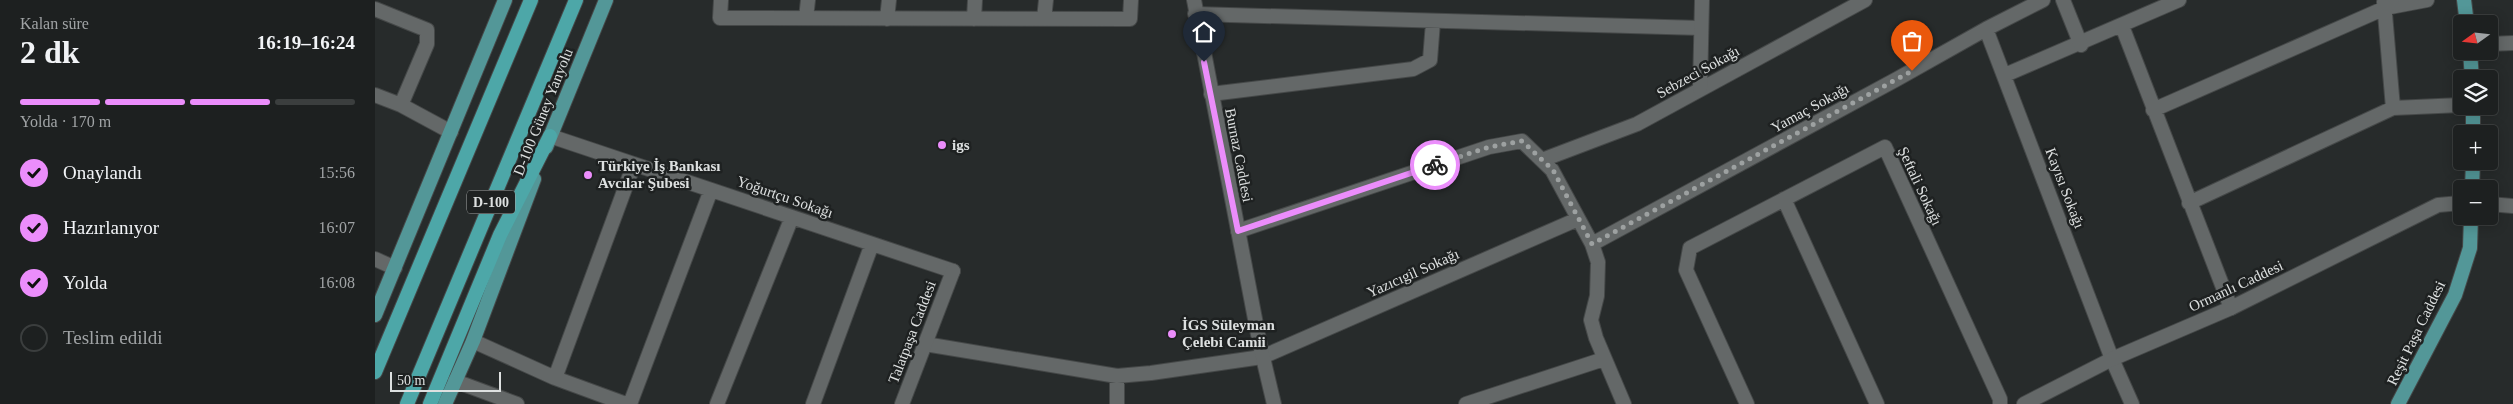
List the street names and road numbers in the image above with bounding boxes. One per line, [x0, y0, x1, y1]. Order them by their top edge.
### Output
street label: Sebzeci Sokağı [1654, 43, 1742, 101]
street label: D-100 Güney Yanyolu [510, 46, 576, 178]
street label: Yamaç Sokağı [1768, 80, 1852, 136]
street label: Burnaz Caddesi [1222, 107, 1256, 203]
street label: Şeftali Sokağı [1895, 144, 1945, 228]
street label: Kayısı Sokağı [2042, 146, 2088, 230]
street label: Yoğurtçu Sokağı [735, 173, 835, 221]
road number: D-100 [467, 190, 515, 213]
street label: Yazıcıgil Sokağı [1365, 246, 1461, 300]
street label: Ormanlı Caddesi [2186, 257, 2286, 315]
street label: Talatpaşa Caddesi [885, 278, 939, 386]
street label: Reşit Paşa Caddesi [2384, 278, 2448, 388]

